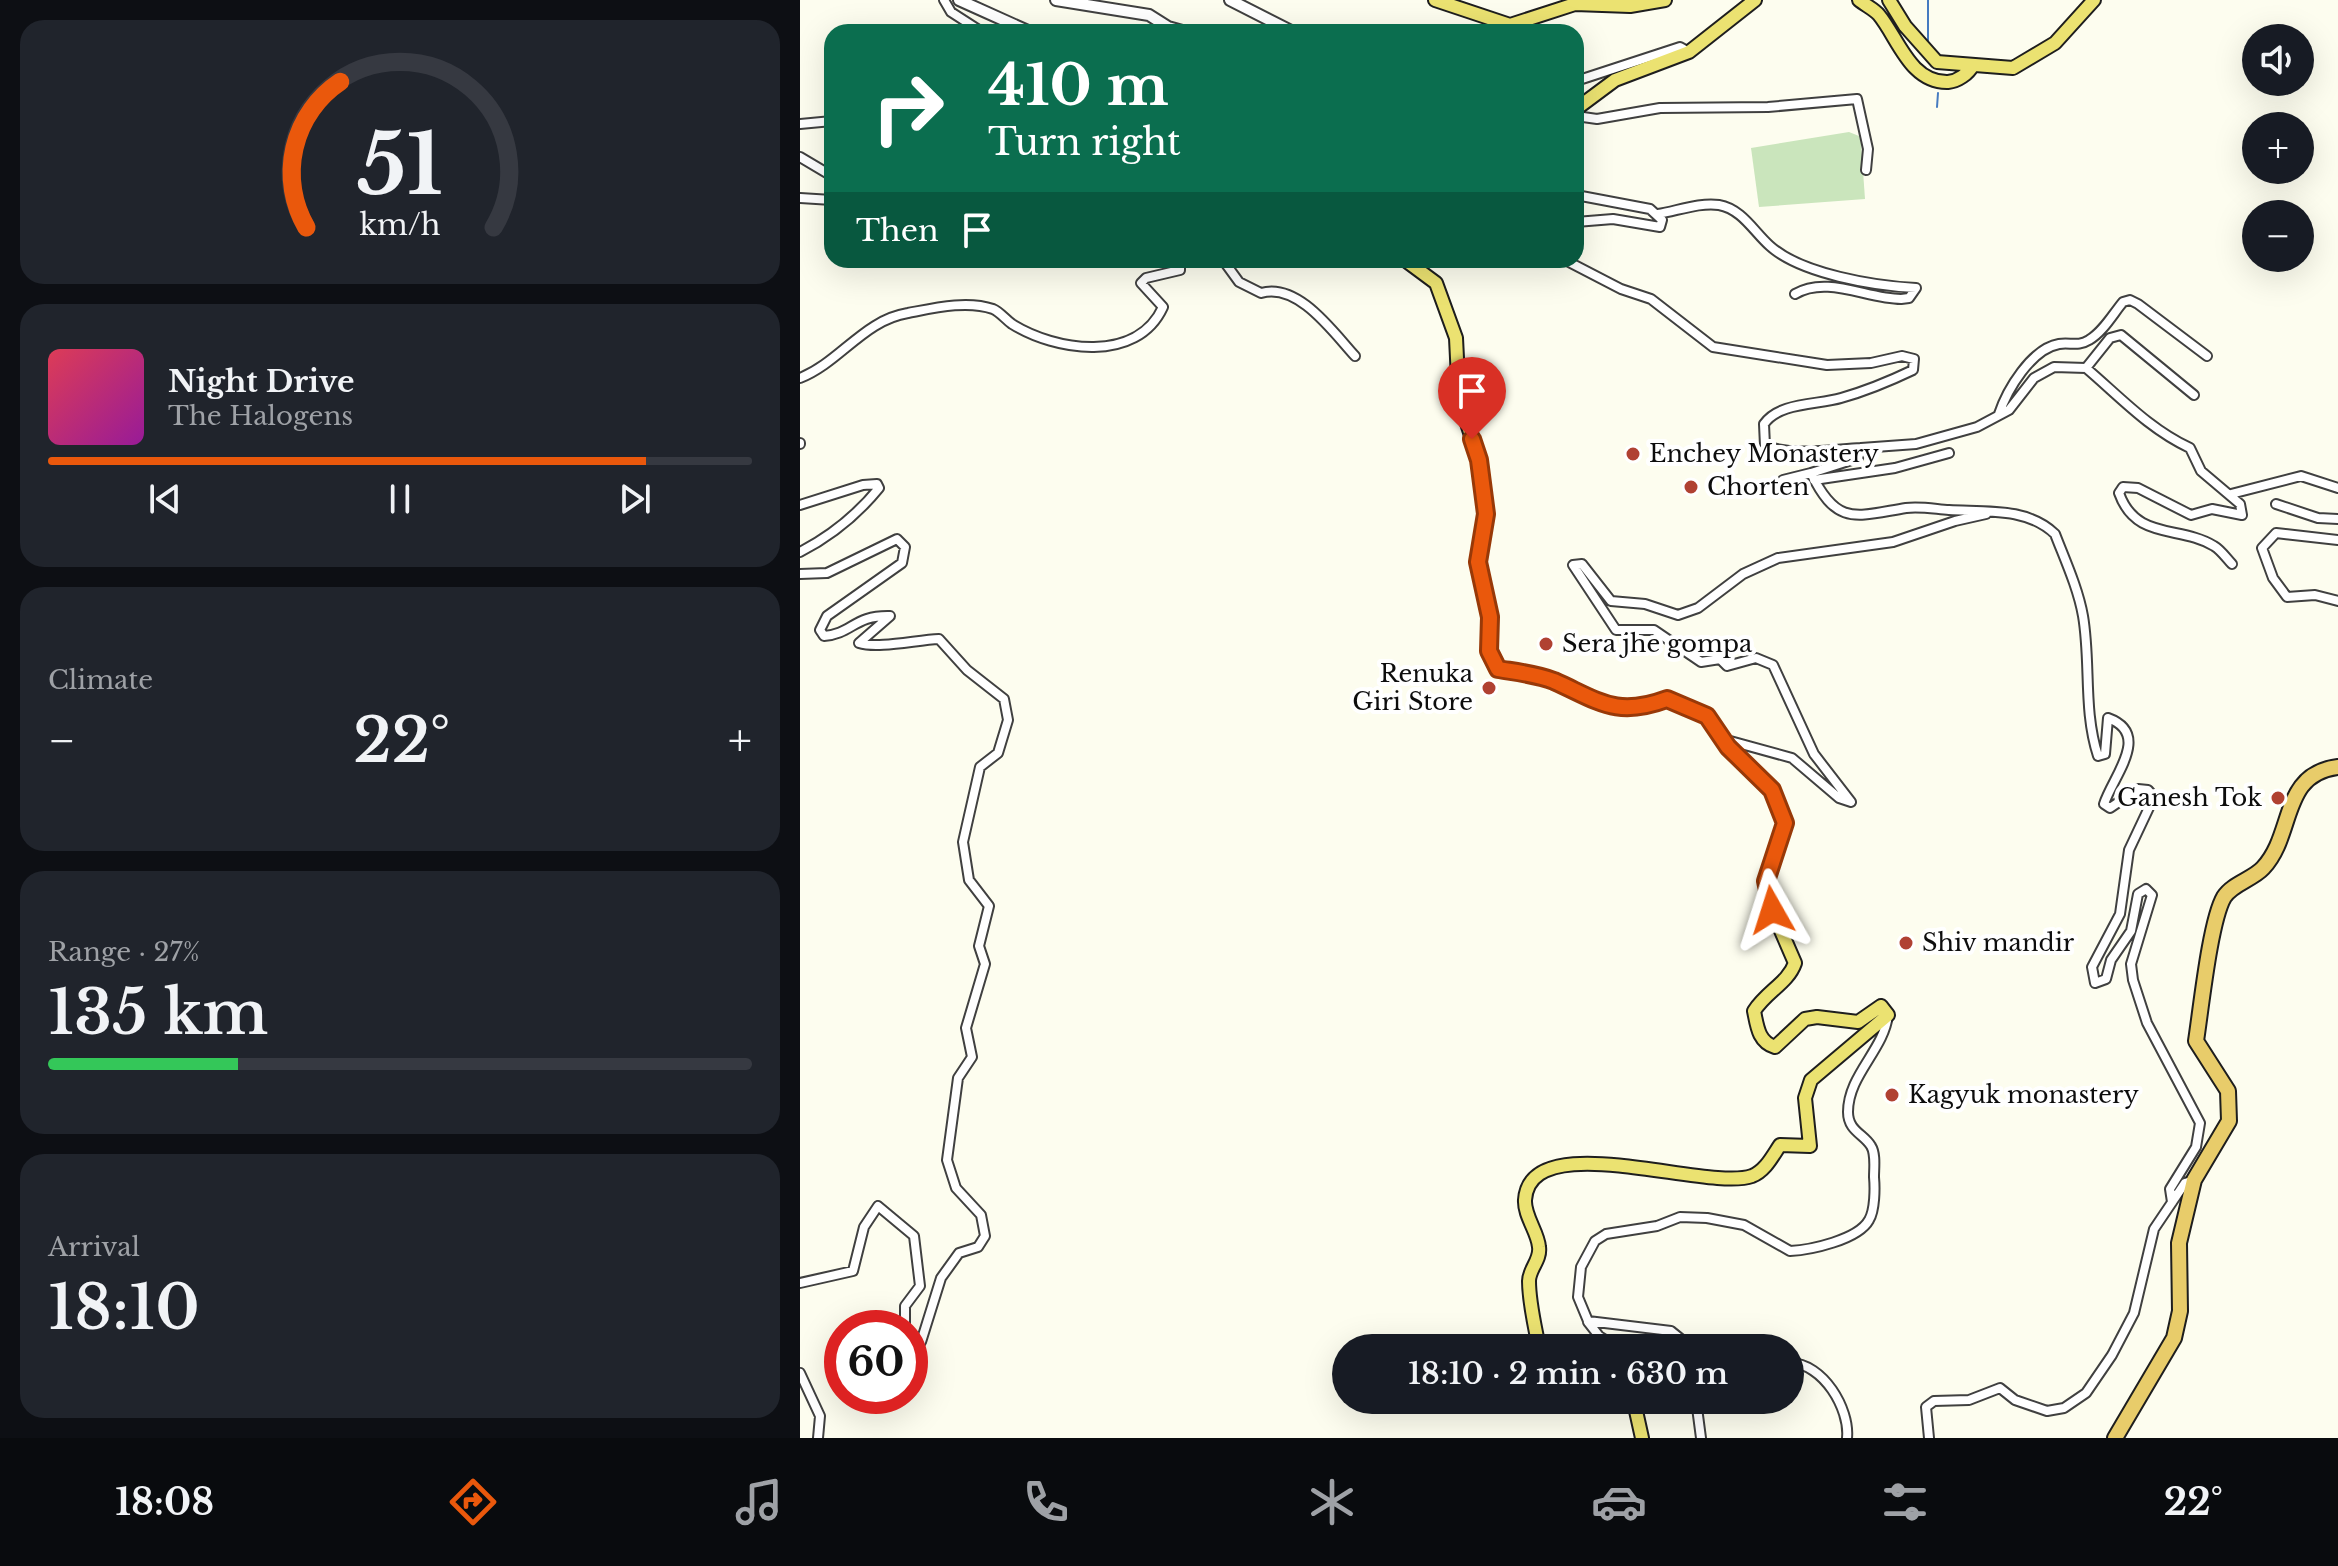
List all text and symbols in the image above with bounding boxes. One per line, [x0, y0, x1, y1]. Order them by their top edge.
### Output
map controls [2242, 24, 2314, 272]
button: sound [2242, 24, 2314, 96]
text: 410 m [988, 51, 1169, 120]
icon: right [856, 56, 960, 160]
text: 51 [357, 112, 443, 215]
button: + [2242, 112, 2314, 184]
text: Turn right [988, 120, 1181, 165]
button: − [2242, 200, 2314, 272]
text: km/h [359, 207, 441, 243]
icon: arrive [955, 208, 999, 252]
text: Then [856, 212, 939, 249]
pin [1438, 357, 1506, 439]
text: Night Drive [168, 363, 354, 400]
icon: arrive [1450, 369, 1494, 413]
text: The Halogens [168, 400, 353, 432]
place label: Enchey Monastery [1649, 439, 1879, 468]
marker: Enchey Monastery [1624, 445, 1642, 463]
place label: Chorten [1707, 472, 1809, 501]
icon: previous [143, 477, 187, 521]
icon: pause [378, 477, 422, 521]
icon: next [613, 477, 657, 521]
marker: Chorten [1682, 478, 1700, 496]
place label: Sera jhe gompa [1562, 629, 1753, 658]
marker: Sera jhe gompa [1537, 635, 1555, 653]
place label: Renuka Giri Store [1352, 659, 1474, 716]
text: Climate [48, 664, 153, 696]
marker: Renuka Giri Store [1480, 679, 1498, 697]
text: 22° [353, 704, 450, 778]
text: − [48, 713, 76, 768]
text: + [728, 713, 752, 768]
place label: Ganesh Tok [2117, 783, 2262, 812]
marker: Ganesh Tok [2269, 789, 2287, 807]
position arrow [1730, 868, 1814, 952]
place label: Shiv mandir [1922, 928, 2075, 957]
marker: Shiv mandir [1897, 934, 1915, 952]
text: Range · 27% [48, 936, 200, 968]
text: 135 km [48, 976, 268, 1050]
place label: Kagyuk monastery [1908, 1080, 2140, 1109]
marker: Kagyuk monastery [1883, 1086, 1901, 1104]
text: Arrival [48, 1231, 140, 1263]
text: 18:10 [48, 1271, 200, 1345]
speed limit sign: 60 [824, 1310, 928, 1414]
text: 18:10 · 2 min · 630 m [1408, 1355, 1728, 1392]
icon: directions [445, 1474, 501, 1530]
icon: music [731, 1474, 787, 1530]
icon: phone [1018, 1474, 1074, 1530]
icon: climate [1304, 1474, 1360, 1530]
icon: car [1591, 1474, 1647, 1530]
icon: filters [1877, 1474, 1933, 1530]
text: 18:08 [115, 1480, 214, 1525]
text: 22° [2164, 1480, 2223, 1525]

